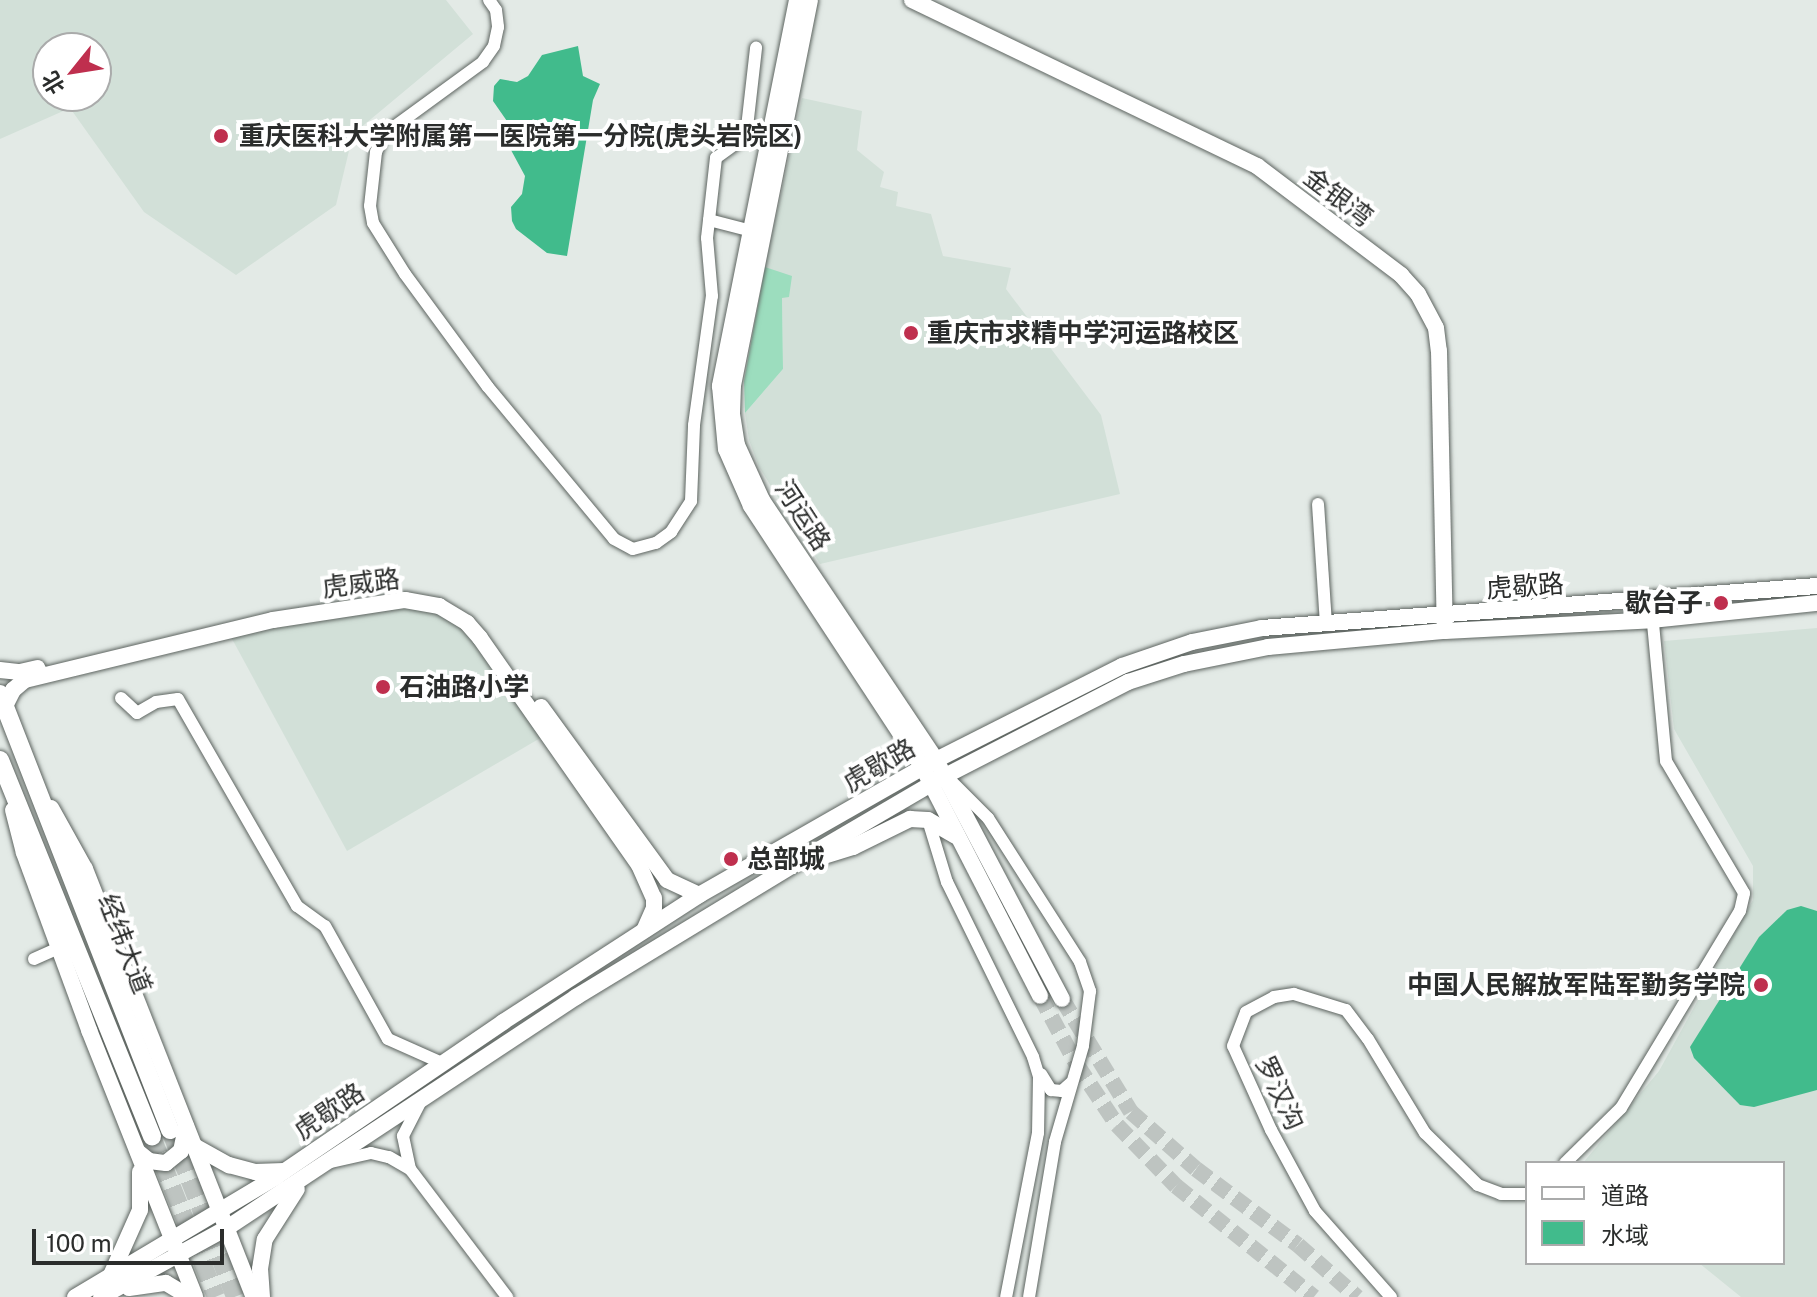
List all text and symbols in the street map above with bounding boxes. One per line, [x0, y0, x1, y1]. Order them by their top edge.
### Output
north arrow [32, 32, 112, 112]
text: 北 [36, 67, 70, 99]
place label: 重庆医科大学附属第一医院第一分院(虎头岩院区) [239, 120, 802, 152]
marker: 重庆医科大学附属第一医院第一分院(虎头岩院区) [210, 125, 232, 147]
street label: 金银湾 [1297, 161, 1379, 233]
place label: 重庆市求精中学河运路校区 [927, 317, 1239, 349]
marker: 重庆市求精中学河运路校区 [902, 324, 920, 342]
street label: 河运路 [769, 474, 837, 556]
street label: 虎威路 [320, 563, 402, 603]
street label: 虎歇路 [1485, 568, 1565, 604]
place label: 歇台子 [1625, 587, 1703, 619]
marker: 歇台子 [1710, 592, 1732, 614]
place label: 石油路小学 [399, 671, 529, 703]
marker: 石油路小学 [374, 678, 392, 696]
street label: 虎歇路 [837, 732, 921, 798]
place label: 总部城 [747, 843, 825, 875]
marker: 总部城 [722, 850, 740, 868]
street label: 经纬大道 [92, 890, 158, 998]
place label: 中国人民解放军陆军勤务学院 [1407, 969, 1745, 1001]
marker: 中国人民解放军陆军勤务学院 [1752, 976, 1770, 994]
street label: 罗汉沟 [1249, 1051, 1311, 1135]
street label: 虎歇路 [288, 1076, 370, 1146]
legend [1525, 1161, 1785, 1265]
text: 道路 [1601, 1181, 1649, 1209]
scale bar [36, 1213, 228, 1263]
text: 水域 [1601, 1221, 1649, 1249]
text: 100 m [46, 1229, 112, 1257]

